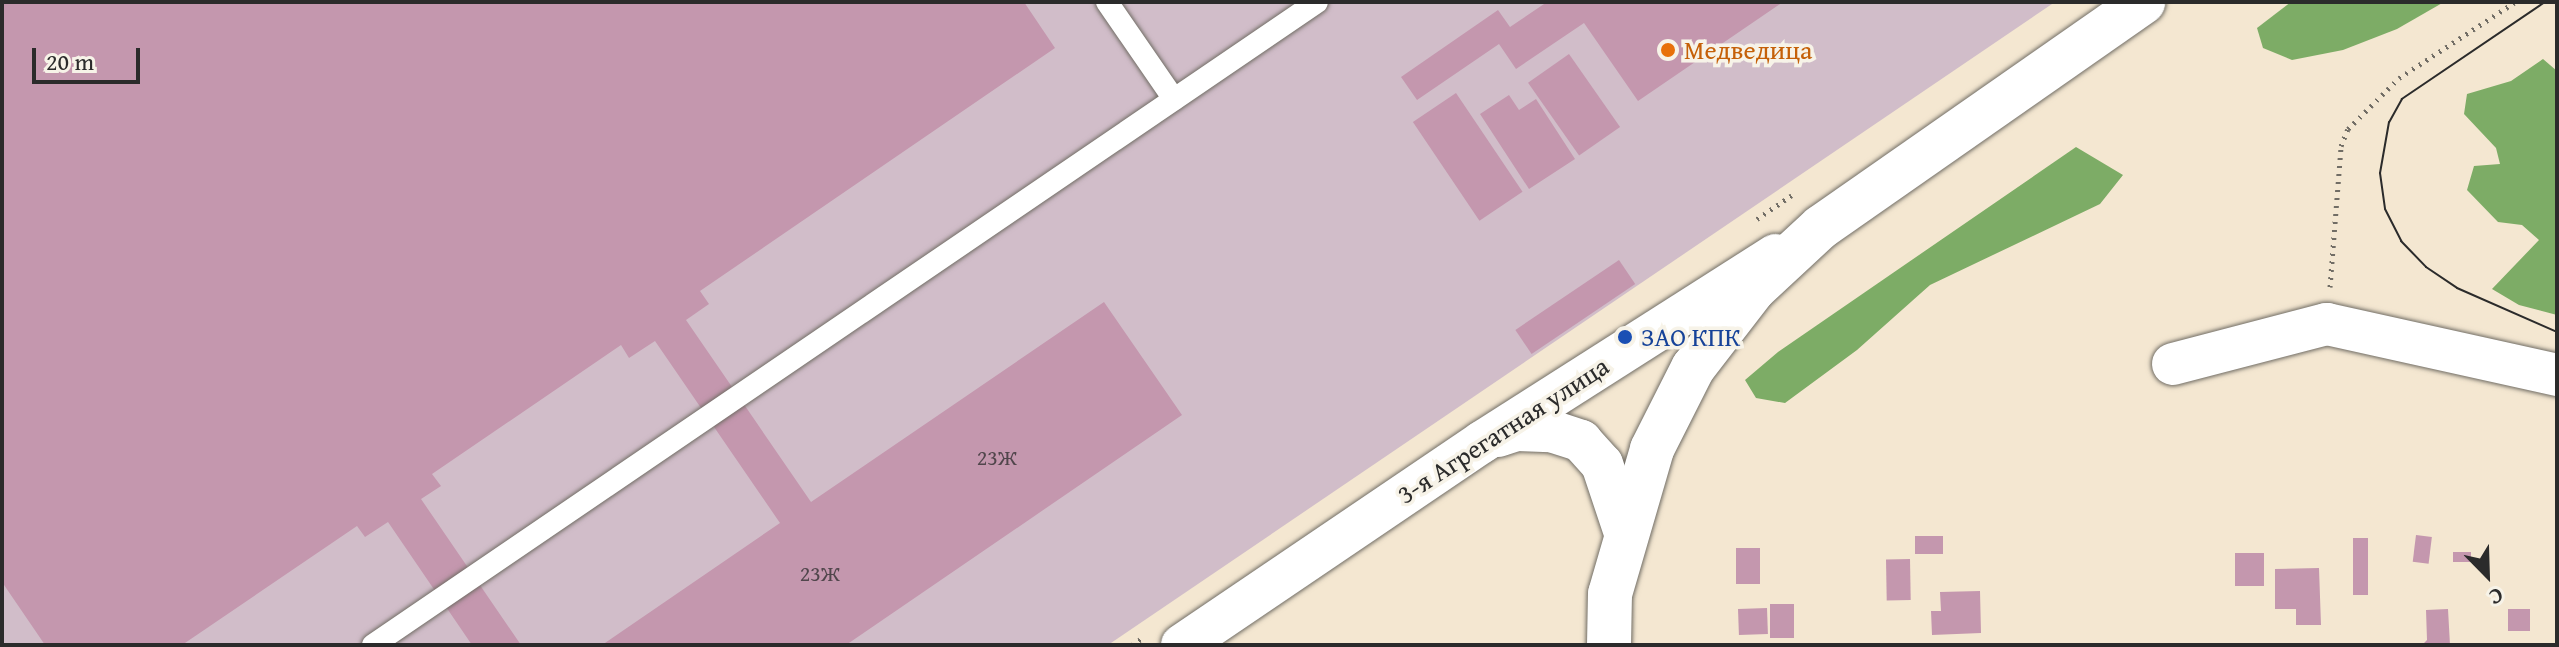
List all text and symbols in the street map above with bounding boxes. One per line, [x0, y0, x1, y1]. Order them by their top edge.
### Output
scale bar [36, 32, 144, 82]
place label: Медведица [1684, 34, 1812, 66]
marker: Медведица [1659, 41, 1677, 59]
text: 20 m [46, 44, 94, 79]
place label: ЗАО КПК [1641, 321, 1740, 353]
marker: ЗАО КПК [1616, 328, 1634, 346]
street label: 3-я Агрегатная улица [1391, 350, 1615, 510]
house number: 23Ж [977, 445, 1017, 471]
north arrow [2447, 535, 2527, 615]
house number: 23Ж [800, 561, 840, 587]
text: С [2484, 580, 2508, 614]

